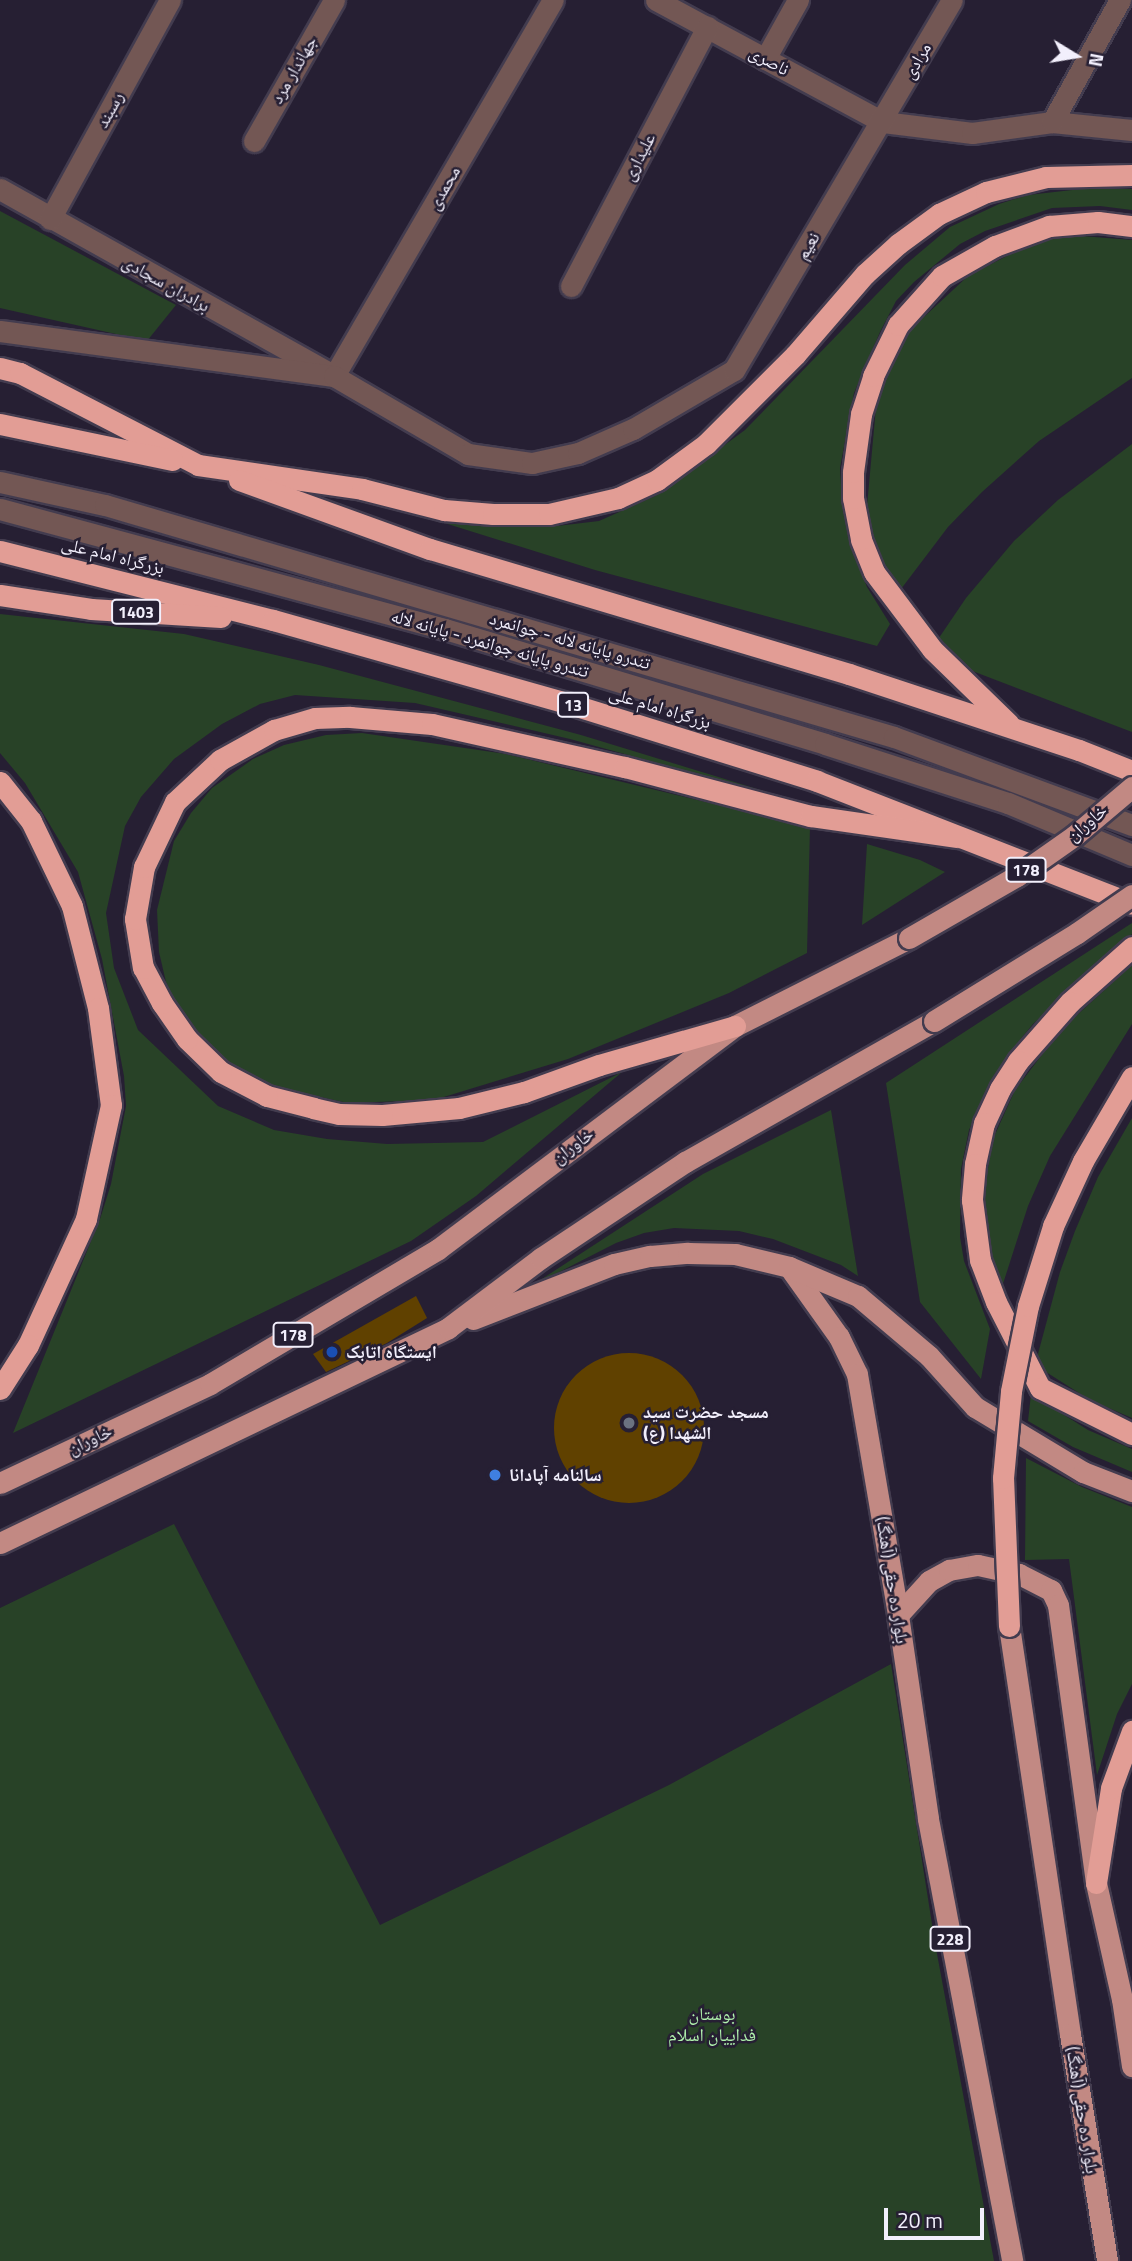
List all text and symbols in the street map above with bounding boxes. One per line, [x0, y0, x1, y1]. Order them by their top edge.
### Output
north arrow [1041, 21, 1111, 91]
street label: جهاندار مرد [266, 32, 322, 108]
street label: مرادی [898, 39, 936, 83]
street label: ناصری [745, 42, 793, 80]
text: N [1082, 51, 1113, 69]
street label: رسبند [91, 88, 129, 132]
street label: علیداری [618, 129, 660, 185]
street label: محمدی [423, 162, 465, 214]
street label: نعیم [791, 228, 825, 264]
street label: برادران سجادی [118, 251, 214, 317]
street label: بزرگراه امام علی [59, 533, 167, 579]
road number: 1403 [110, 600, 162, 624]
street label: تندرو پایانه جوانمرد - پایانه لاله [389, 605, 591, 683]
street label: تندرو پایانه لاله - جوانمرد [487, 608, 653, 674]
street label: بزرگراه امام علی [607, 682, 713, 734]
road number: 13 [556, 692, 590, 718]
street label: خاوران [1062, 800, 1112, 846]
road number: 178 [1005, 858, 1047, 883]
street label: خاوران [548, 1123, 598, 1169]
road number: 178 [272, 1322, 314, 1348]
place label: ایستگاه اتابک [346, 1341, 437, 1363]
marker: ایستگاه اتابک [324, 1344, 340, 1360]
place label: مسجد حضرت سید الشهدا (ع) [643, 1402, 769, 1444]
marker: مسجد حضرت سید الشهدا (ع) [621, 1415, 637, 1431]
street label: خاوران [64, 1420, 116, 1460]
place label: سالنامه آپادانا [509, 1464, 602, 1486]
marker: سالنامه آپادانا [487, 1467, 503, 1483]
street label: بلوار ده حقی (آهنگ) [871, 1515, 913, 1645]
road number: 228 [929, 1926, 971, 1952]
park label: بوستان فداییان اسلام [668, 2004, 756, 2046]
street label: بلوار ده حقی (آهنگ) [1061, 2045, 1103, 2175]
scale bar [887, 2194, 987, 2238]
text: 20 m [897, 2204, 943, 2236]

